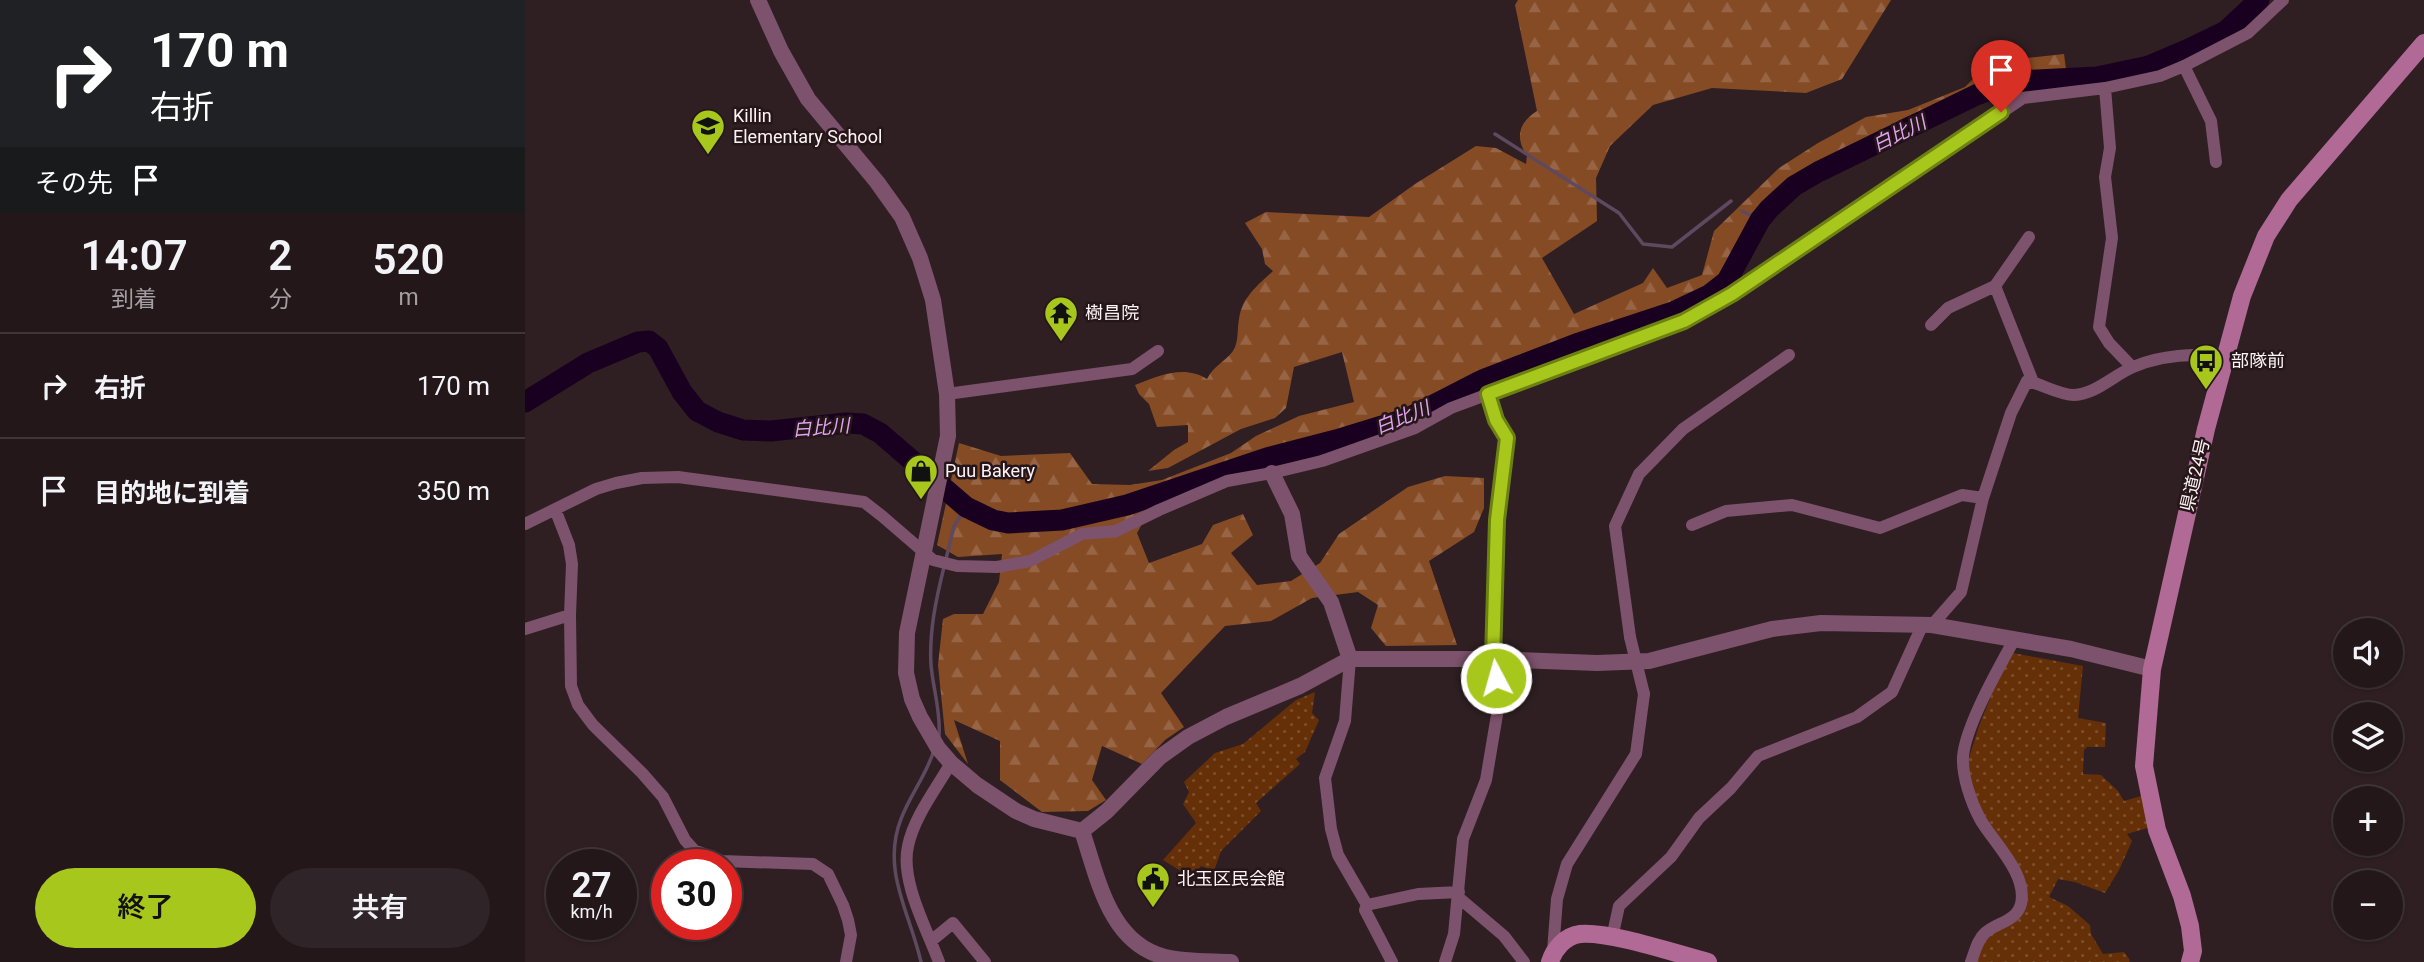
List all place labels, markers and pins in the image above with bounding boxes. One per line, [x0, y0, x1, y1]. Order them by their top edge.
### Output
pin [1971, 40, 2031, 112]
place label: Killin Elementary School [733, 105, 882, 147]
school or university icon: Killin Elementary School [689, 107, 727, 156]
temple icon: 樹昌院 [1042, 294, 1080, 343]
place label: 樹昌院 [1085, 302, 1139, 323]
bus stop icon: 部隊前 [2187, 342, 2225, 391]
place label: 部隊前 [2231, 350, 2285, 371]
shop icon: Puu Bakery [902, 452, 940, 501]
place label: Puu Bakery [945, 460, 1035, 481]
public building icon: 北玉区民会館 [1134, 860, 1172, 909]
place label: 北玉区民会館 [1177, 868, 1285, 889]

